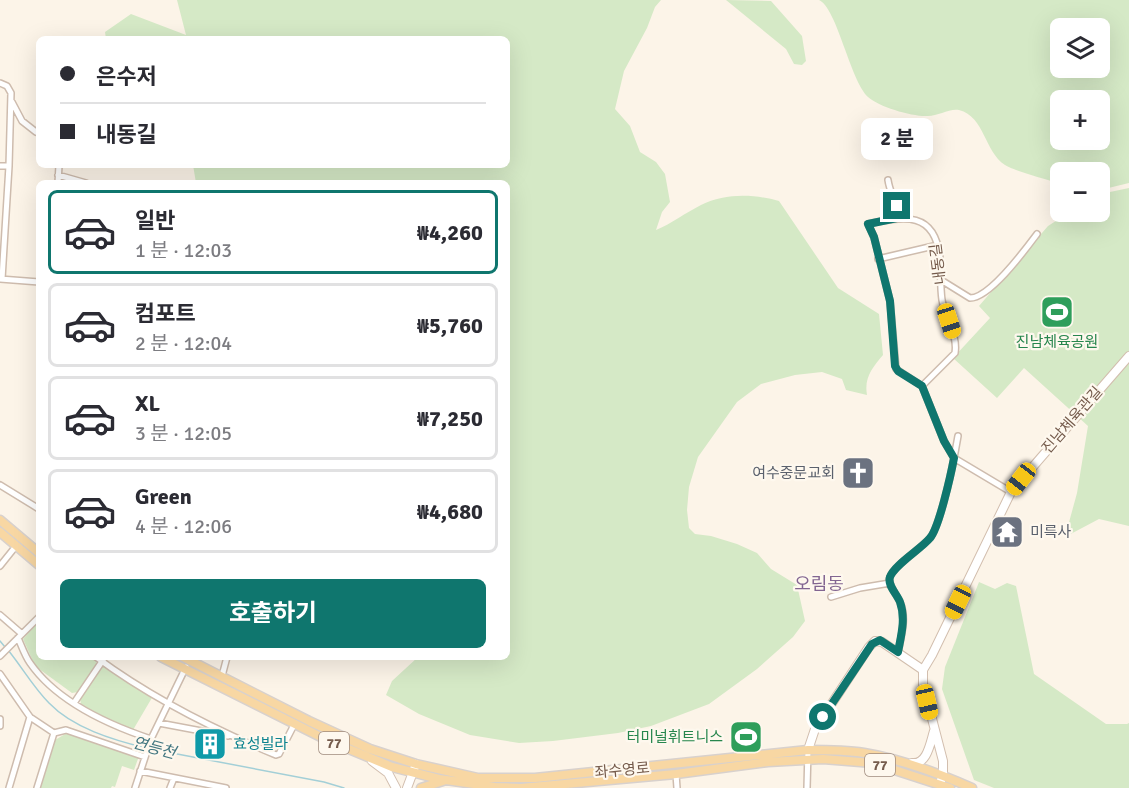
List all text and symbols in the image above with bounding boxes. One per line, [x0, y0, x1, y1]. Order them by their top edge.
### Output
map controls [1050, 18, 1110, 222]
button: layers [1050, 18, 1110, 78]
text: 은수저 [96, 63, 157, 90]
button: + [1050, 90, 1110, 150]
callout: 2 분 [861, 119, 933, 161]
text: 내동길 [96, 121, 157, 148]
text: 2 분 [880, 126, 914, 151]
button: − [1050, 162, 1110, 222]
route end [883, 192, 910, 219]
icon: car [63, 205, 117, 259]
text: 일반 [135, 207, 175, 234]
text: ₩4,260 [417, 219, 483, 246]
text: 1 분 · 12:03 [135, 238, 232, 263]
street label: 내동길 [927, 242, 949, 286]
sports icon: 진남체육공원 [1039, 294, 1075, 330]
icon: car [63, 298, 117, 352]
text: 컴포트 [135, 300, 196, 327]
car [935, 301, 963, 341]
text: ₩5,760 [417, 312, 483, 339]
text: 2 분 · 12:04 [135, 331, 232, 356]
place label: 진남체육공원 [1016, 333, 1098, 351]
street label: 진남체육관길 [1038, 383, 1106, 457]
text: XL [135, 390, 160, 417]
icon: car [63, 391, 117, 445]
text: ₩7,250 [417, 405, 483, 432]
text: 3 분 · 12:05 [135, 421, 232, 446]
church icon: 여수중문교회 [840, 455, 876, 491]
car [1003, 459, 1039, 499]
place label: 여수중문교회 [752, 464, 835, 482]
text: Green [135, 483, 192, 510]
icon: car [63, 484, 117, 538]
text: ₩4,680 [417, 498, 483, 525]
text: 4 분 · 12:06 [135, 514, 232, 539]
temple icon: 미륵사 [989, 514, 1025, 550]
place label: 미륵사 [1030, 523, 1072, 541]
district label: 오림동 [794, 573, 844, 595]
button: 호출하기 [60, 579, 486, 648]
car [942, 582, 974, 622]
car [914, 682, 940, 722]
route start [809, 703, 836, 730]
sports icon: 터미널휘트니스 [728, 719, 764, 755]
building icon: 효성빌라 [192, 726, 228, 762]
place label: 터미널휘트니스 [626, 728, 723, 746]
road number: 77 [319, 732, 349, 754]
water label: 연등천 [130, 733, 180, 764]
place label: 효성빌라 [233, 735, 288, 753]
road number: 77 [865, 754, 895, 776]
street label: 좌수영로 [594, 759, 650, 781]

